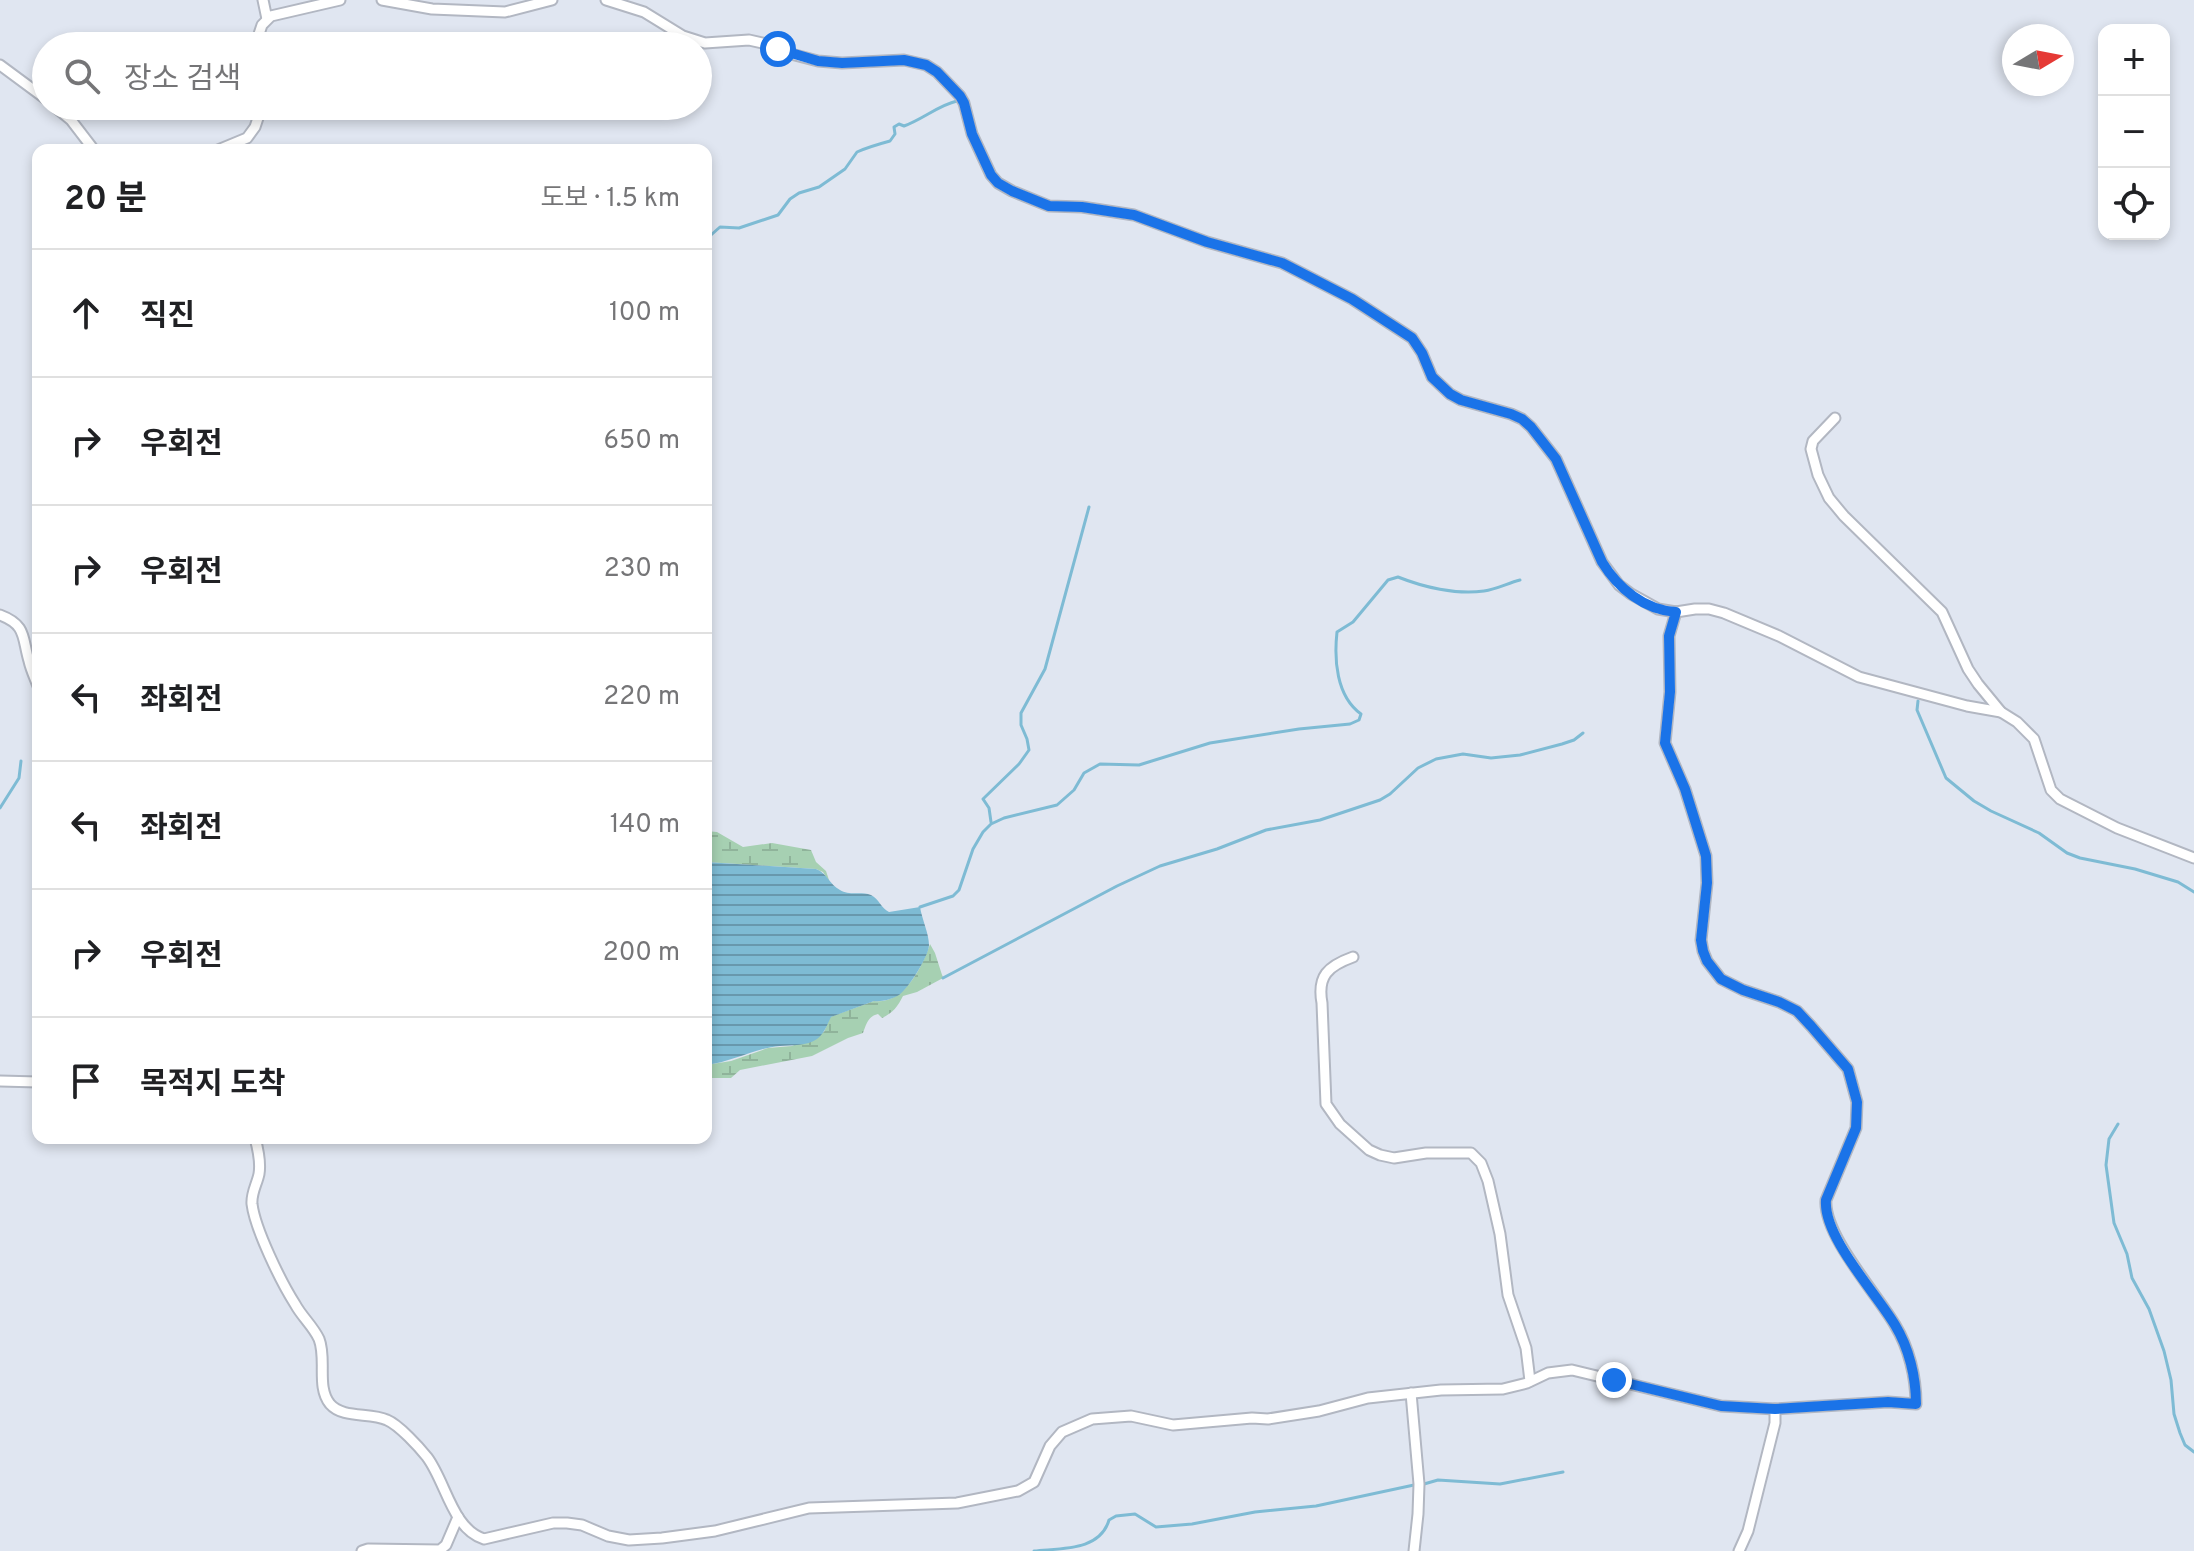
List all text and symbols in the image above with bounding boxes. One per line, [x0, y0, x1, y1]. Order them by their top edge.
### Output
north arrow [2002, 24, 2074, 96]
map controls [2098, 24, 2170, 240]
button: + [2098, 24, 2170, 96]
route start [760, 31, 796, 67]
search box [32, 32, 712, 120]
icon: search [60, 54, 104, 98]
text: 장소 검색 [124, 62, 241, 99]
button: − [2098, 96, 2170, 168]
button: locate [2098, 168, 2170, 240]
text: 20 분 [64, 179, 147, 222]
text: 도보 · 1.5 km [540, 183, 680, 216]
icon: ahead [64, 291, 108, 335]
text: 100 m [609, 297, 680, 330]
text: 직진 [140, 299, 195, 336]
icon: right [64, 419, 108, 463]
text: 650 m [604, 425, 680, 458]
text: 우회전 [140, 427, 223, 464]
icon: right [64, 547, 108, 591]
text: 230 m [604, 553, 680, 586]
text: 우회전 [140, 555, 223, 592]
icon: left [64, 675, 108, 719]
text: 220 m [603, 681, 680, 714]
text: 좌회전 [140, 683, 223, 720]
icon: left [64, 803, 108, 847]
text: 140 m [610, 809, 680, 842]
text: 좌회전 [140, 811, 223, 848]
icon: right [64, 931, 108, 975]
text: 200 m [603, 937, 680, 970]
text: 우회전 [140, 939, 223, 976]
icon: arrive [64, 1059, 108, 1103]
text: 목적지 도착 [140, 1067, 286, 1104]
route end [1596, 1362, 1632, 1398]

